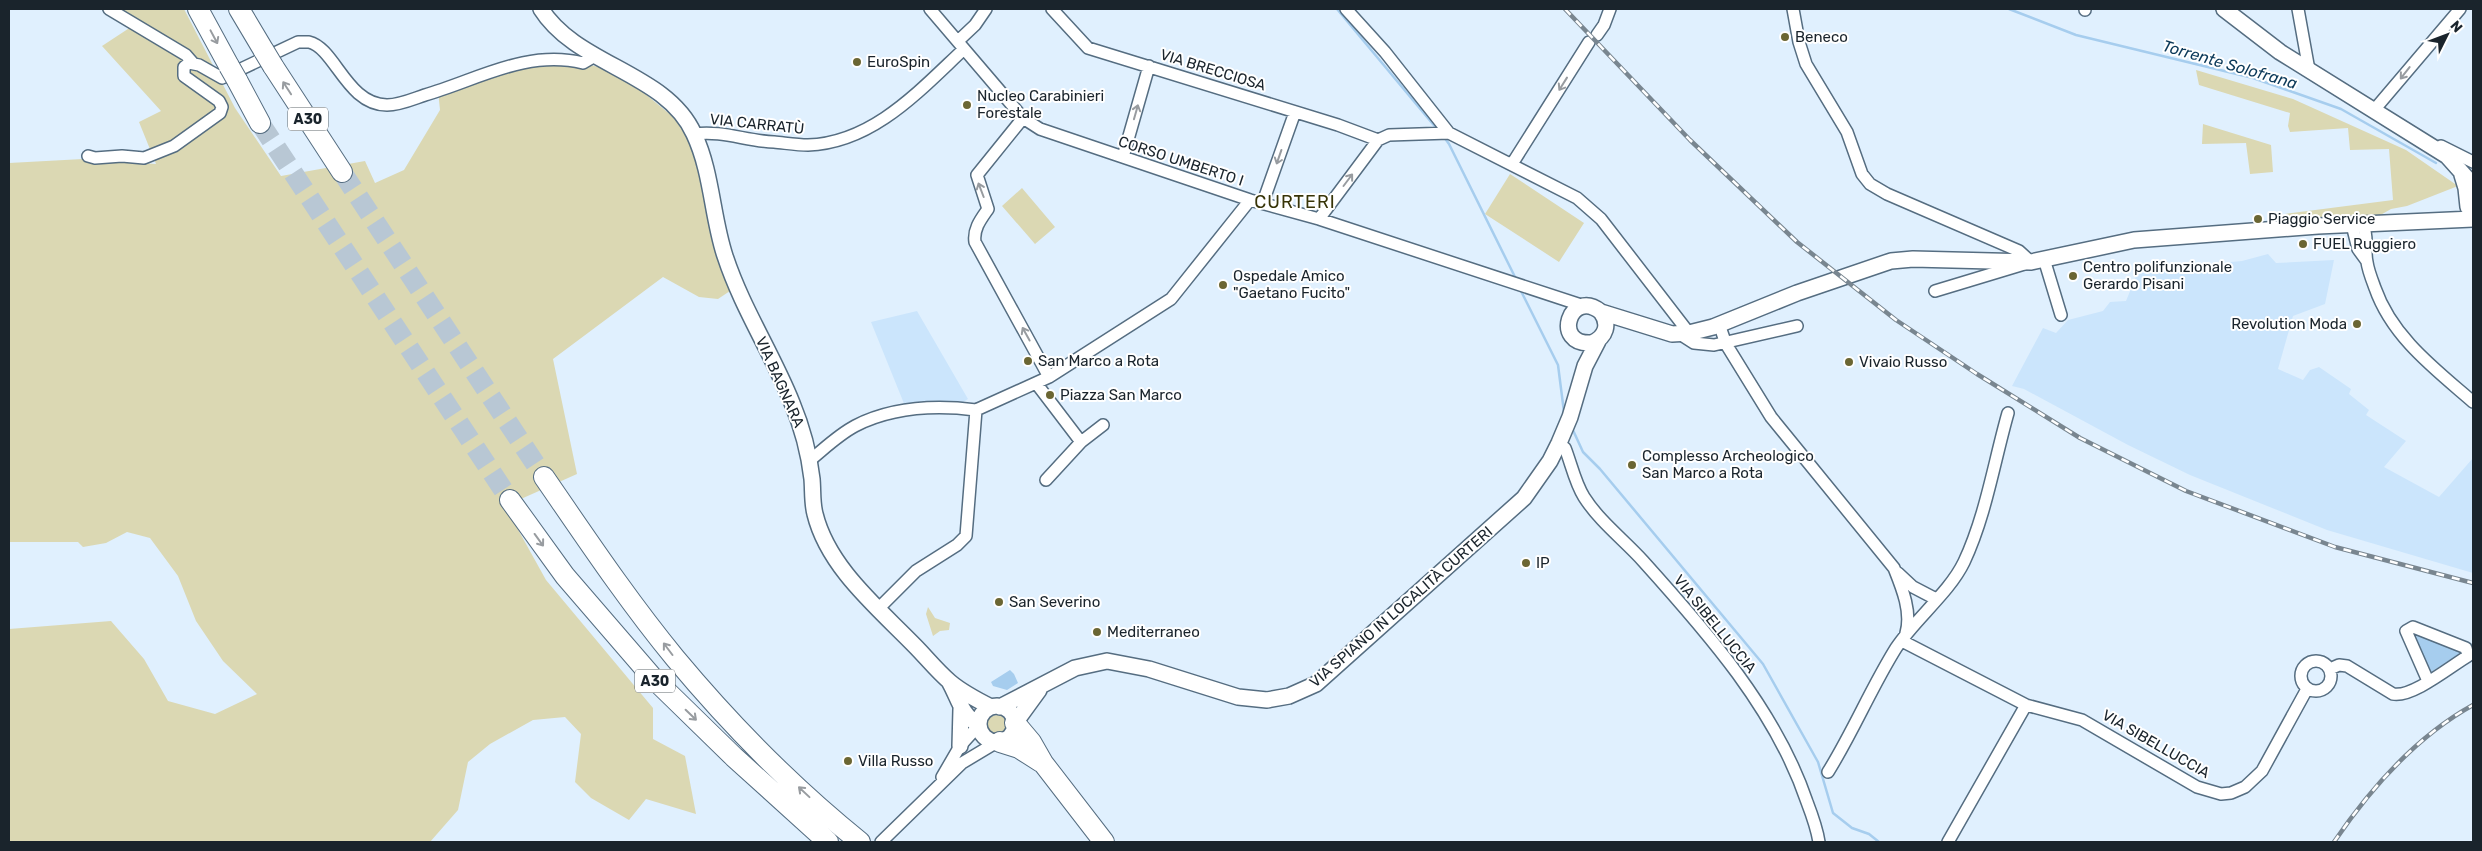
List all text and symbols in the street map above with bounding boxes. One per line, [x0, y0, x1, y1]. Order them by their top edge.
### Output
north arrow [2422, 10, 2472, 60]
text: N [2447, 17, 2466, 36]
place label: Beneco [1795, 28, 1848, 46]
one-way arrow [209, 30, 219, 45]
marker: Beneco [1779, 31, 1791, 43]
water label: Torrente Solofrana [2160, 36, 2299, 93]
street label: VIA BRECCIOSA [1158, 45, 1268, 95]
place label: EuroSpin [867, 53, 930, 71]
marker: EuroSpin [851, 56, 863, 68]
one-way arrow [2400, 66, 2411, 79]
one-way arrow [1558, 76, 1568, 90]
one-way arrow [282, 81, 292, 95]
place label: Nucleo Carabinieri Forestale [977, 87, 1104, 122]
marker: Nucleo Carabinieri Forestale [961, 99, 973, 111]
one-way arrow [1132, 104, 1141, 120]
road number: A30 [288, 108, 328, 130]
street label: VIA CARRATÙ [709, 110, 805, 138]
street label: CORSO UMBERTO I [1116, 132, 1246, 190]
one-way arrow [1274, 148, 1283, 164]
one-way arrow [1343, 174, 1354, 187]
one-way arrow [976, 182, 985, 198]
district label: CURTERI [1254, 191, 1336, 213]
place label: Piaggio Service [2268, 210, 2375, 228]
marker: Piaggio Service [2252, 213, 2264, 225]
place label: FUEL Ruggiero [2313, 235, 2416, 253]
marker: FUEL Ruggiero [2297, 238, 2309, 250]
place label: Centro polifunzionale Gerardo Pisani [2083, 258, 2232, 293]
place label: Ospedale Amico "Gaetano Fucito" [1233, 267, 1350, 302]
marker: Centro polifunzionale Gerardo Pisani [2067, 270, 2079, 282]
marker: Ospedale Amico "Gaetano Fucito" [1217, 279, 1229, 291]
place label: Revolution Moda [2231, 315, 2347, 333]
marker: Revolution Moda [2351, 318, 2363, 330]
one-way arrow [1021, 327, 1030, 342]
street label: VIA BAGNARA [752, 334, 808, 430]
place label: San Marco a Rota [1038, 352, 1159, 370]
place label: Vivaio Russo [1859, 353, 1947, 371]
marker: San Marco a Rota [1022, 355, 1034, 367]
marker: Vivaio Russo [1843, 356, 1855, 368]
place label: Piazza San Marco [1060, 386, 1182, 404]
marker: Piazza San Marco [1044, 389, 1056, 401]
place label: Complesso Archeologico San Marco a Rota [1642, 447, 1814, 482]
marker: Complesso Archeologico San Marco a Rota [1626, 459, 1638, 471]
street label: VIA SPIANO IN LOCALITÀ CURTERI [1306, 523, 1496, 691]
one-way arrow [534, 533, 544, 547]
place label: IP [1536, 554, 1550, 572]
marker: IP [1520, 557, 1532, 569]
street label: VIA SIBELLUCCIA [1670, 571, 1760, 677]
place label: San Severino [1009, 593, 1100, 611]
marker: San Severino [993, 596, 1005, 608]
place label: Mediterraneo [1107, 623, 1200, 641]
marker: Mediterraneo [1091, 626, 1103, 638]
one-way arrow [663, 642, 673, 656]
road number: A30 [635, 669, 675, 692]
street label: VIA SIBELLUCCIA [2099, 706, 2213, 782]
one-way arrow [684, 709, 697, 721]
place label: Villa Russo [858, 752, 933, 770]
marker: Villa Russo [842, 755, 854, 767]
one-way arrow [797, 786, 810, 798]

